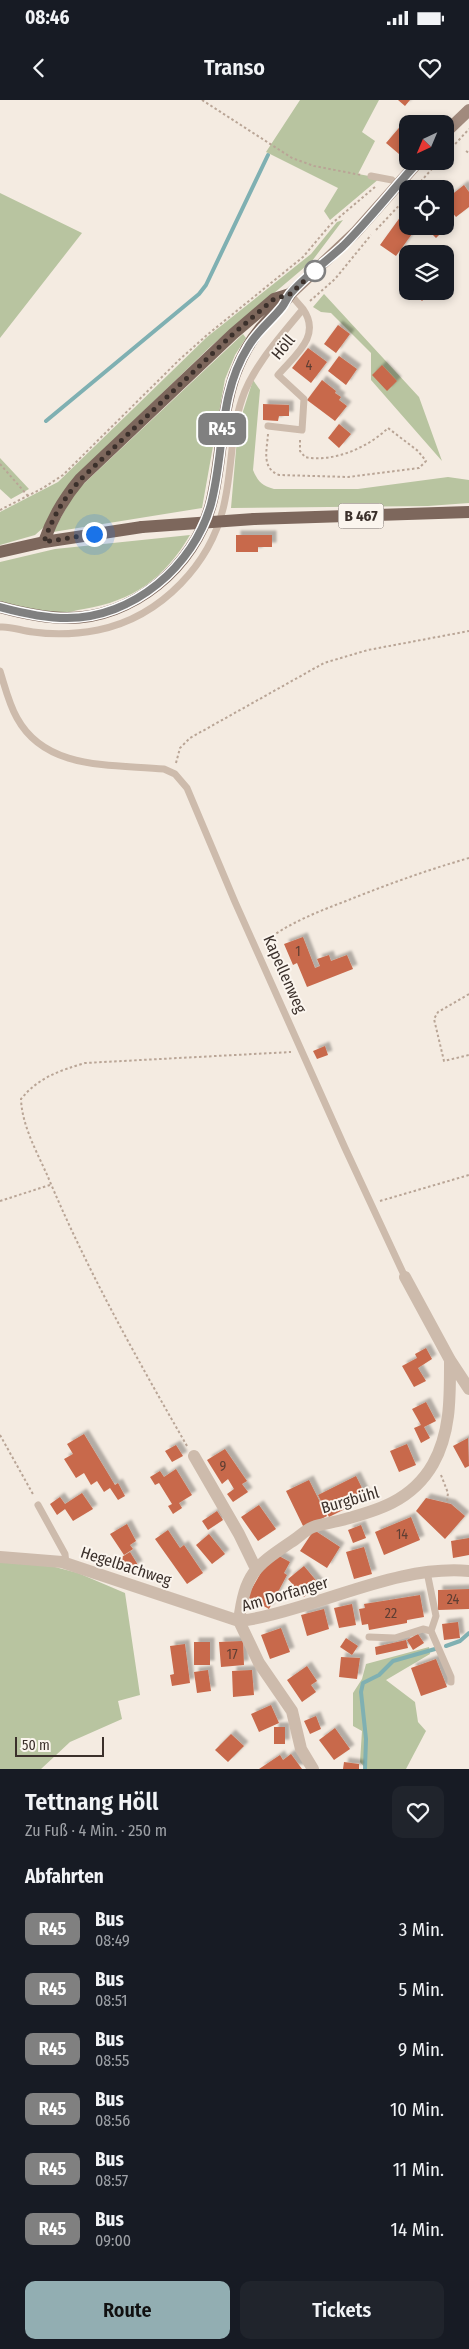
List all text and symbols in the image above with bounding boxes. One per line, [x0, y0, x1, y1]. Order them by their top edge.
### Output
text: 08:46 [25, 6, 69, 29]
icon: back [25, 54, 53, 82]
text: Transo [204, 54, 265, 81]
icon: heart [416, 54, 444, 82]
north arrow [399, 115, 454, 170]
map controls [399, 115, 454, 300]
button: locate [399, 180, 454, 235]
button: layers [399, 245, 454, 300]
unlabelled marker [304, 260, 326, 282]
street label: Höll [267, 331, 299, 363]
house number: 4 [306, 357, 313, 374]
line badge: R45 [193, 413, 251, 445]
text: R45 [208, 418, 236, 440]
road number: B 467 [338, 504, 384, 528]
your location [82, 522, 107, 547]
street label: Kapellenweg [259, 932, 311, 1016]
house number: 1 [295, 943, 301, 960]
house number: 9 [220, 1458, 227, 1475]
street label: Burgbühl [319, 1483, 381, 1517]
house number: 14 [396, 1526, 408, 1543]
street label: Hegelbachweg [78, 1542, 174, 1590]
street label: Am Dorfanger [239, 1572, 331, 1615]
house number: 24 [447, 1591, 460, 1608]
house number: 22 [385, 1605, 397, 1622]
house number: 17 [226, 1646, 238, 1663]
scale bar [15, 1734, 104, 1757]
text: 50 m [22, 1737, 50, 1754]
button: heart [392, 1786, 444, 1838]
text: Tettnang Höll [25, 1788, 158, 1816]
text: Zu Fuß · 4 Min. · 250 m [25, 1821, 167, 1840]
text: Abfahrten [25, 1865, 104, 1888]
text: Bus [95, 1908, 124, 1931]
text: R45 [39, 1918, 66, 1940]
text: 3 Min. [399, 1918, 444, 1941]
text: 08:49 [95, 1931, 130, 1950]
text: Bus [95, 1968, 124, 1991]
text: R45 [39, 1978, 66, 2000]
text: 5 Min. [398, 1978, 444, 2001]
text: 08:51 [95, 1991, 128, 2010]
text: Bus [95, 2028, 124, 2051]
text: R45 [39, 2038, 66, 2060]
text: 9 Min. [398, 2038, 444, 2061]
text: 08:55 [95, 2051, 129, 2070]
text: Bus [95, 2088, 124, 2111]
text: R45 [39, 2098, 66, 2120]
text: 10 Min. [390, 2098, 444, 2121]
text: 08:56 [95, 2111, 130, 2130]
text: Bus [95, 2148, 124, 2171]
text: R45 [39, 2158, 66, 2180]
text: 11 Min. [393, 2158, 444, 2181]
text: 08:57 [95, 2171, 128, 2190]
text: Bus [95, 2208, 124, 2231]
text: R45 [39, 2218, 66, 2240]
text: 14 Min. [391, 2218, 444, 2241]
text: 09:00 [95, 2231, 131, 2250]
button: Route [25, 2281, 230, 2339]
button: Tickets [240, 2281, 444, 2339]

